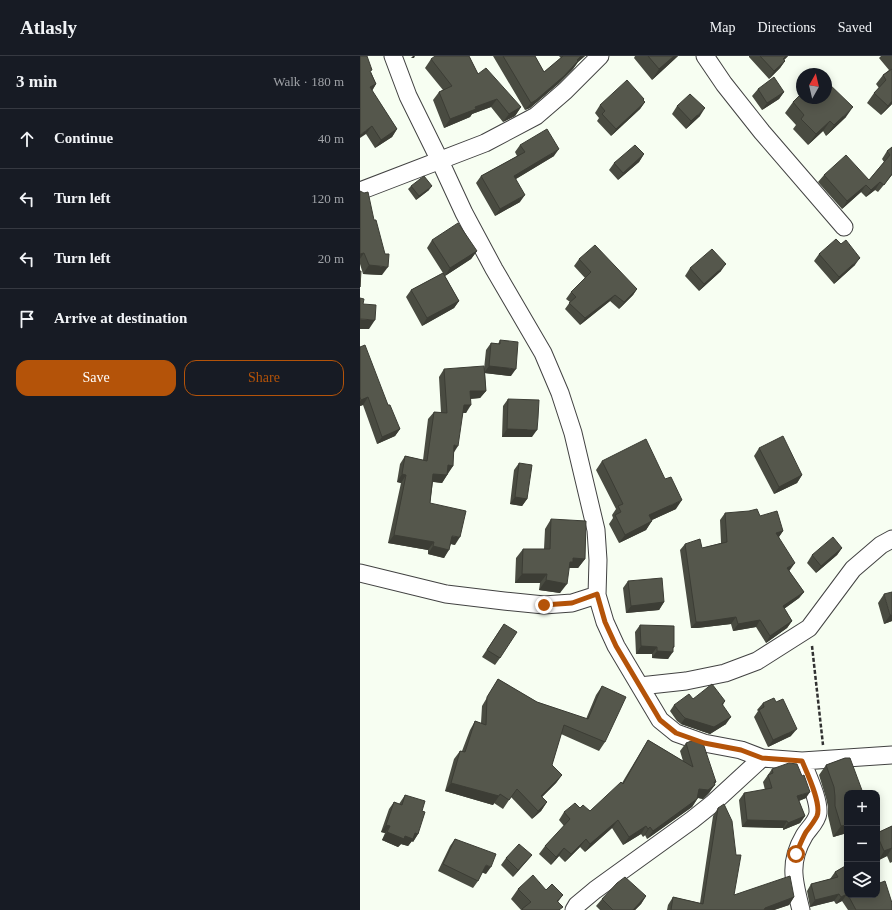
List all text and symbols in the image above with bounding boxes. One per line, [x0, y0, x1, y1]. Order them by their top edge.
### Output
text: Atlasly [20, 17, 77, 38]
text: Map [710, 20, 735, 35]
text: Directions [757, 20, 816, 35]
text: Saved [838, 20, 872, 35]
north arrow [796, 68, 832, 104]
text: 3 min [16, 72, 57, 91]
text: Walk · 180 m [273, 74, 344, 89]
icon: ahead [16, 128, 38, 150]
text: Continue [54, 130, 113, 146]
text: 40 m [318, 131, 344, 146]
icon: left [16, 188, 38, 210]
text: Turn left [54, 190, 111, 206]
text: 120 m [311, 191, 344, 206]
icon: left [16, 248, 38, 270]
text: Turn left [54, 250, 111, 266]
text: 20 m [318, 251, 344, 266]
icon: arrive [16, 308, 38, 330]
text: Arrive at destination [54, 310, 187, 326]
button: Save [16, 360, 176, 396]
button: Share [184, 360, 344, 396]
route end [535, 596, 553, 614]
map controls [844, 790, 880, 898]
button: + [844, 790, 880, 826]
button: − [844, 826, 880, 862]
route start [787, 845, 805, 863]
button: layers [844, 862, 880, 898]

